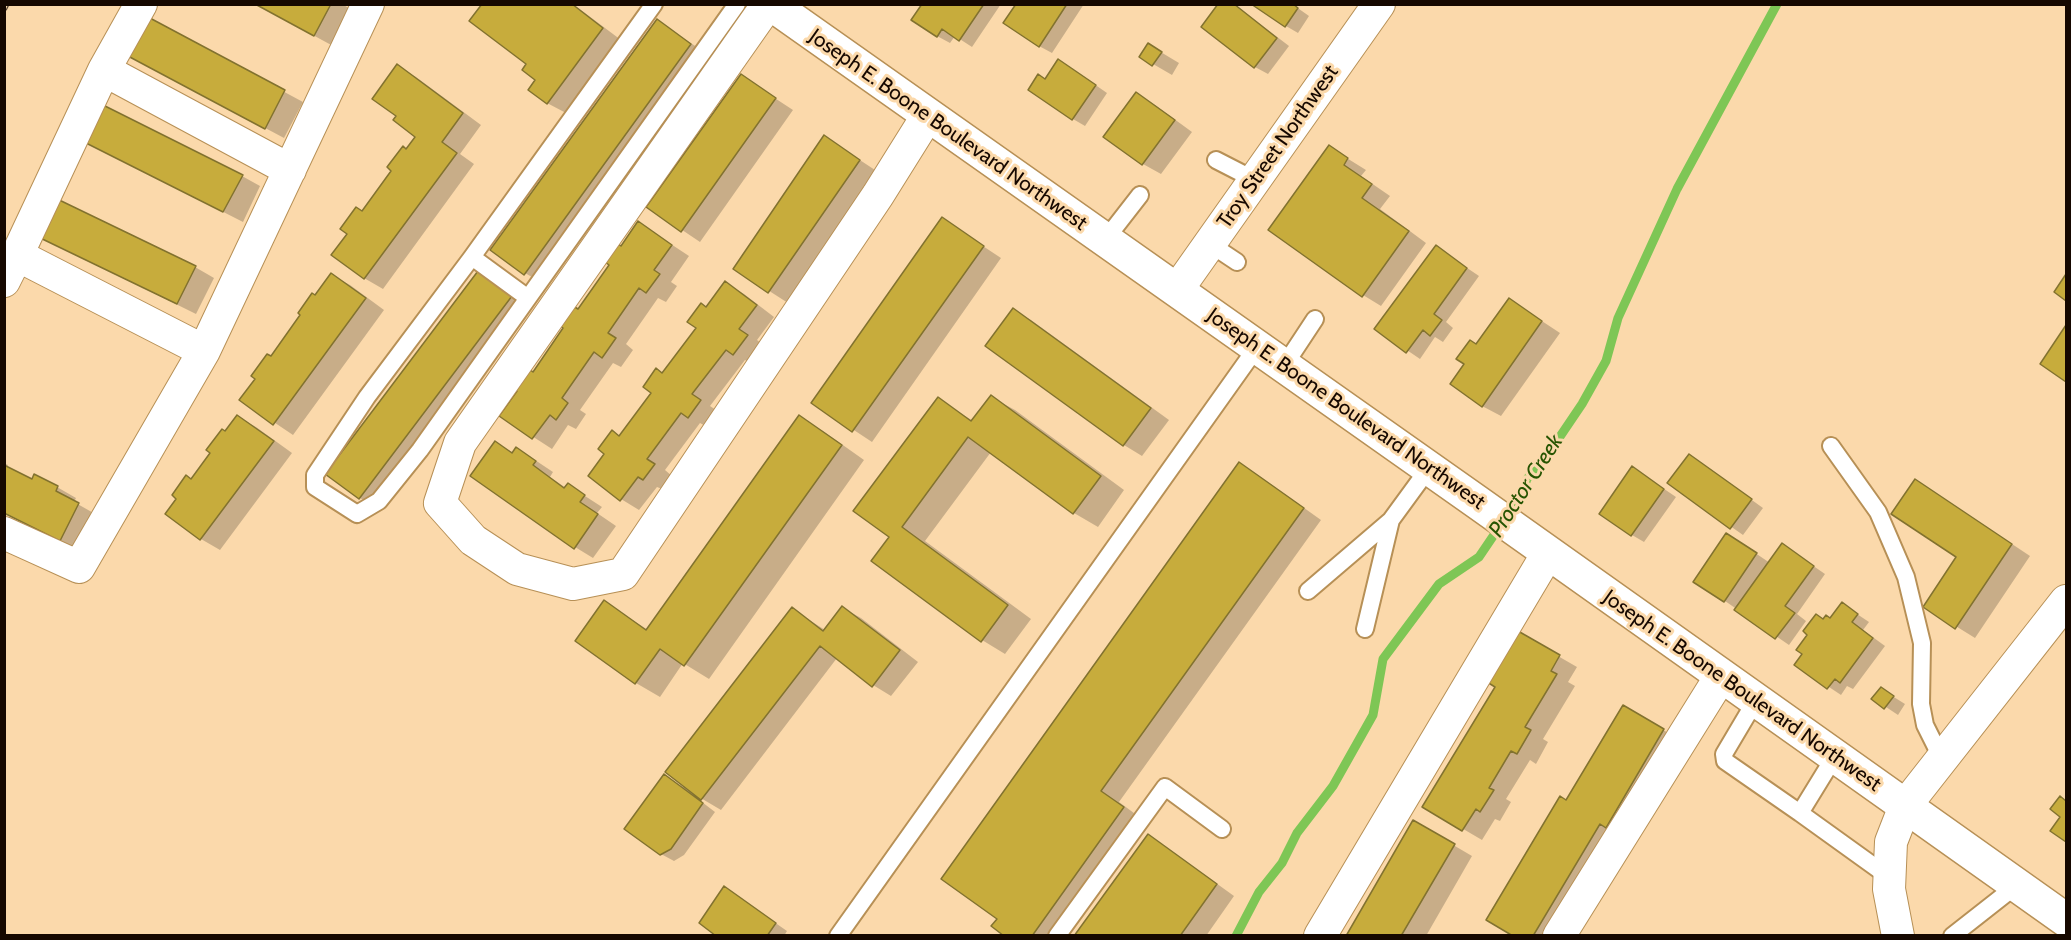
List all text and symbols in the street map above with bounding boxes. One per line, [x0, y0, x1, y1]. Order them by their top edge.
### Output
street label: Joseph E. Boone Boulevard Northwest [804, 24, 1092, 236]
street label: Troy Street Northwest [1212, 60, 1344, 234]
street label: Joseph E. Boone Boulevard Northwest [1202, 303, 1490, 515]
water label: Proctor Creek [1483, 430, 1569, 542]
street label: Joseph E. Boone Boulevard Northwest [1598, 585, 1886, 797]

